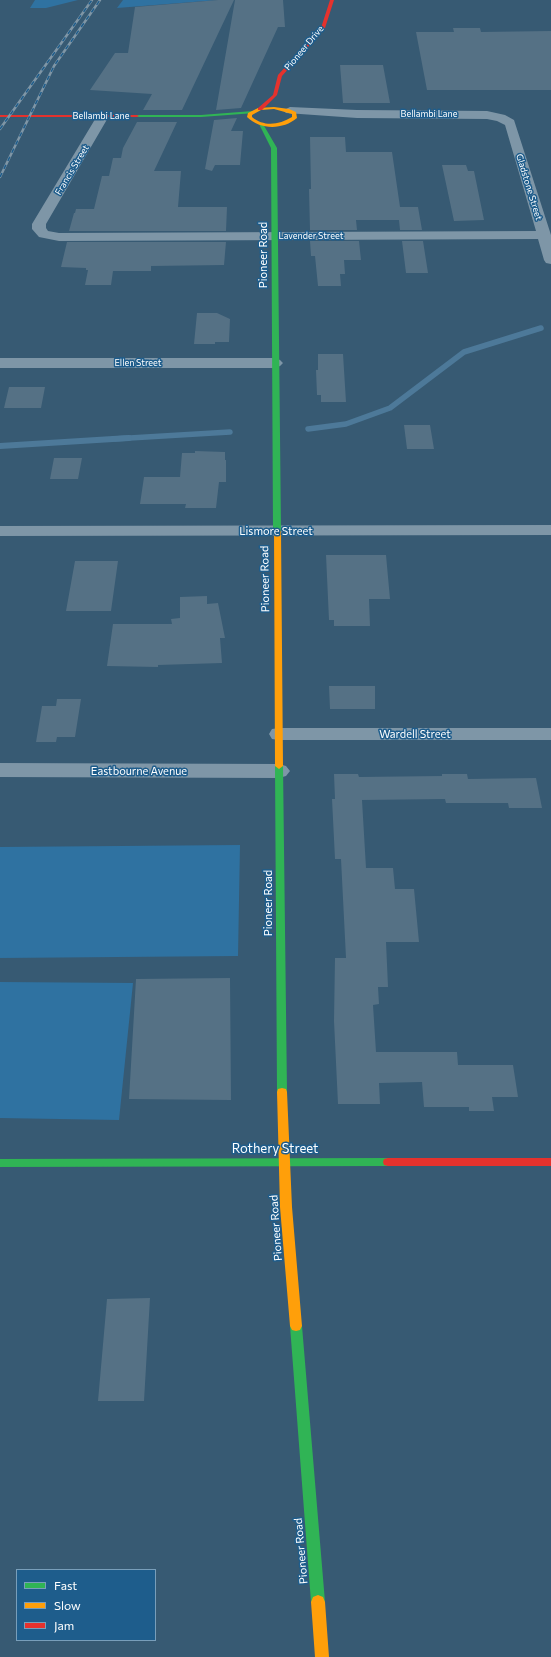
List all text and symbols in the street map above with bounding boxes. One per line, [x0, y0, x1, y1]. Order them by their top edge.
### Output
street label: Pioneer Drive [282, 23, 326, 73]
street label: Bellambi Lane [401, 109, 457, 119]
street label: Bellambi Lane [73, 111, 129, 121]
street label: Francis Street [53, 143, 91, 197]
street label: Gladstone Street [514, 152, 544, 222]
street label: Pioneer Road [256, 222, 270, 288]
street label: Lavender Street [279, 231, 343, 241]
street label: Ellen Street [115, 358, 161, 368]
street label: Lismore Street [239, 524, 313, 538]
street label: Pioneer Road [258, 546, 272, 612]
street label: Wardell Street [379, 727, 451, 741]
street label: Eastbourne Avenue [91, 764, 187, 778]
street label: Pioneer Road [261, 870, 275, 936]
street label: Rothery Street [232, 1141, 318, 1157]
street label: Pioneer Road [267, 1194, 285, 1262]
street label: Pioneer Road [292, 1517, 310, 1585]
legend [16, 1569, 156, 1641]
text: Fast [54, 1578, 77, 1592]
text: Slow [54, 1598, 81, 1612]
text: Jam [54, 1618, 74, 1632]

